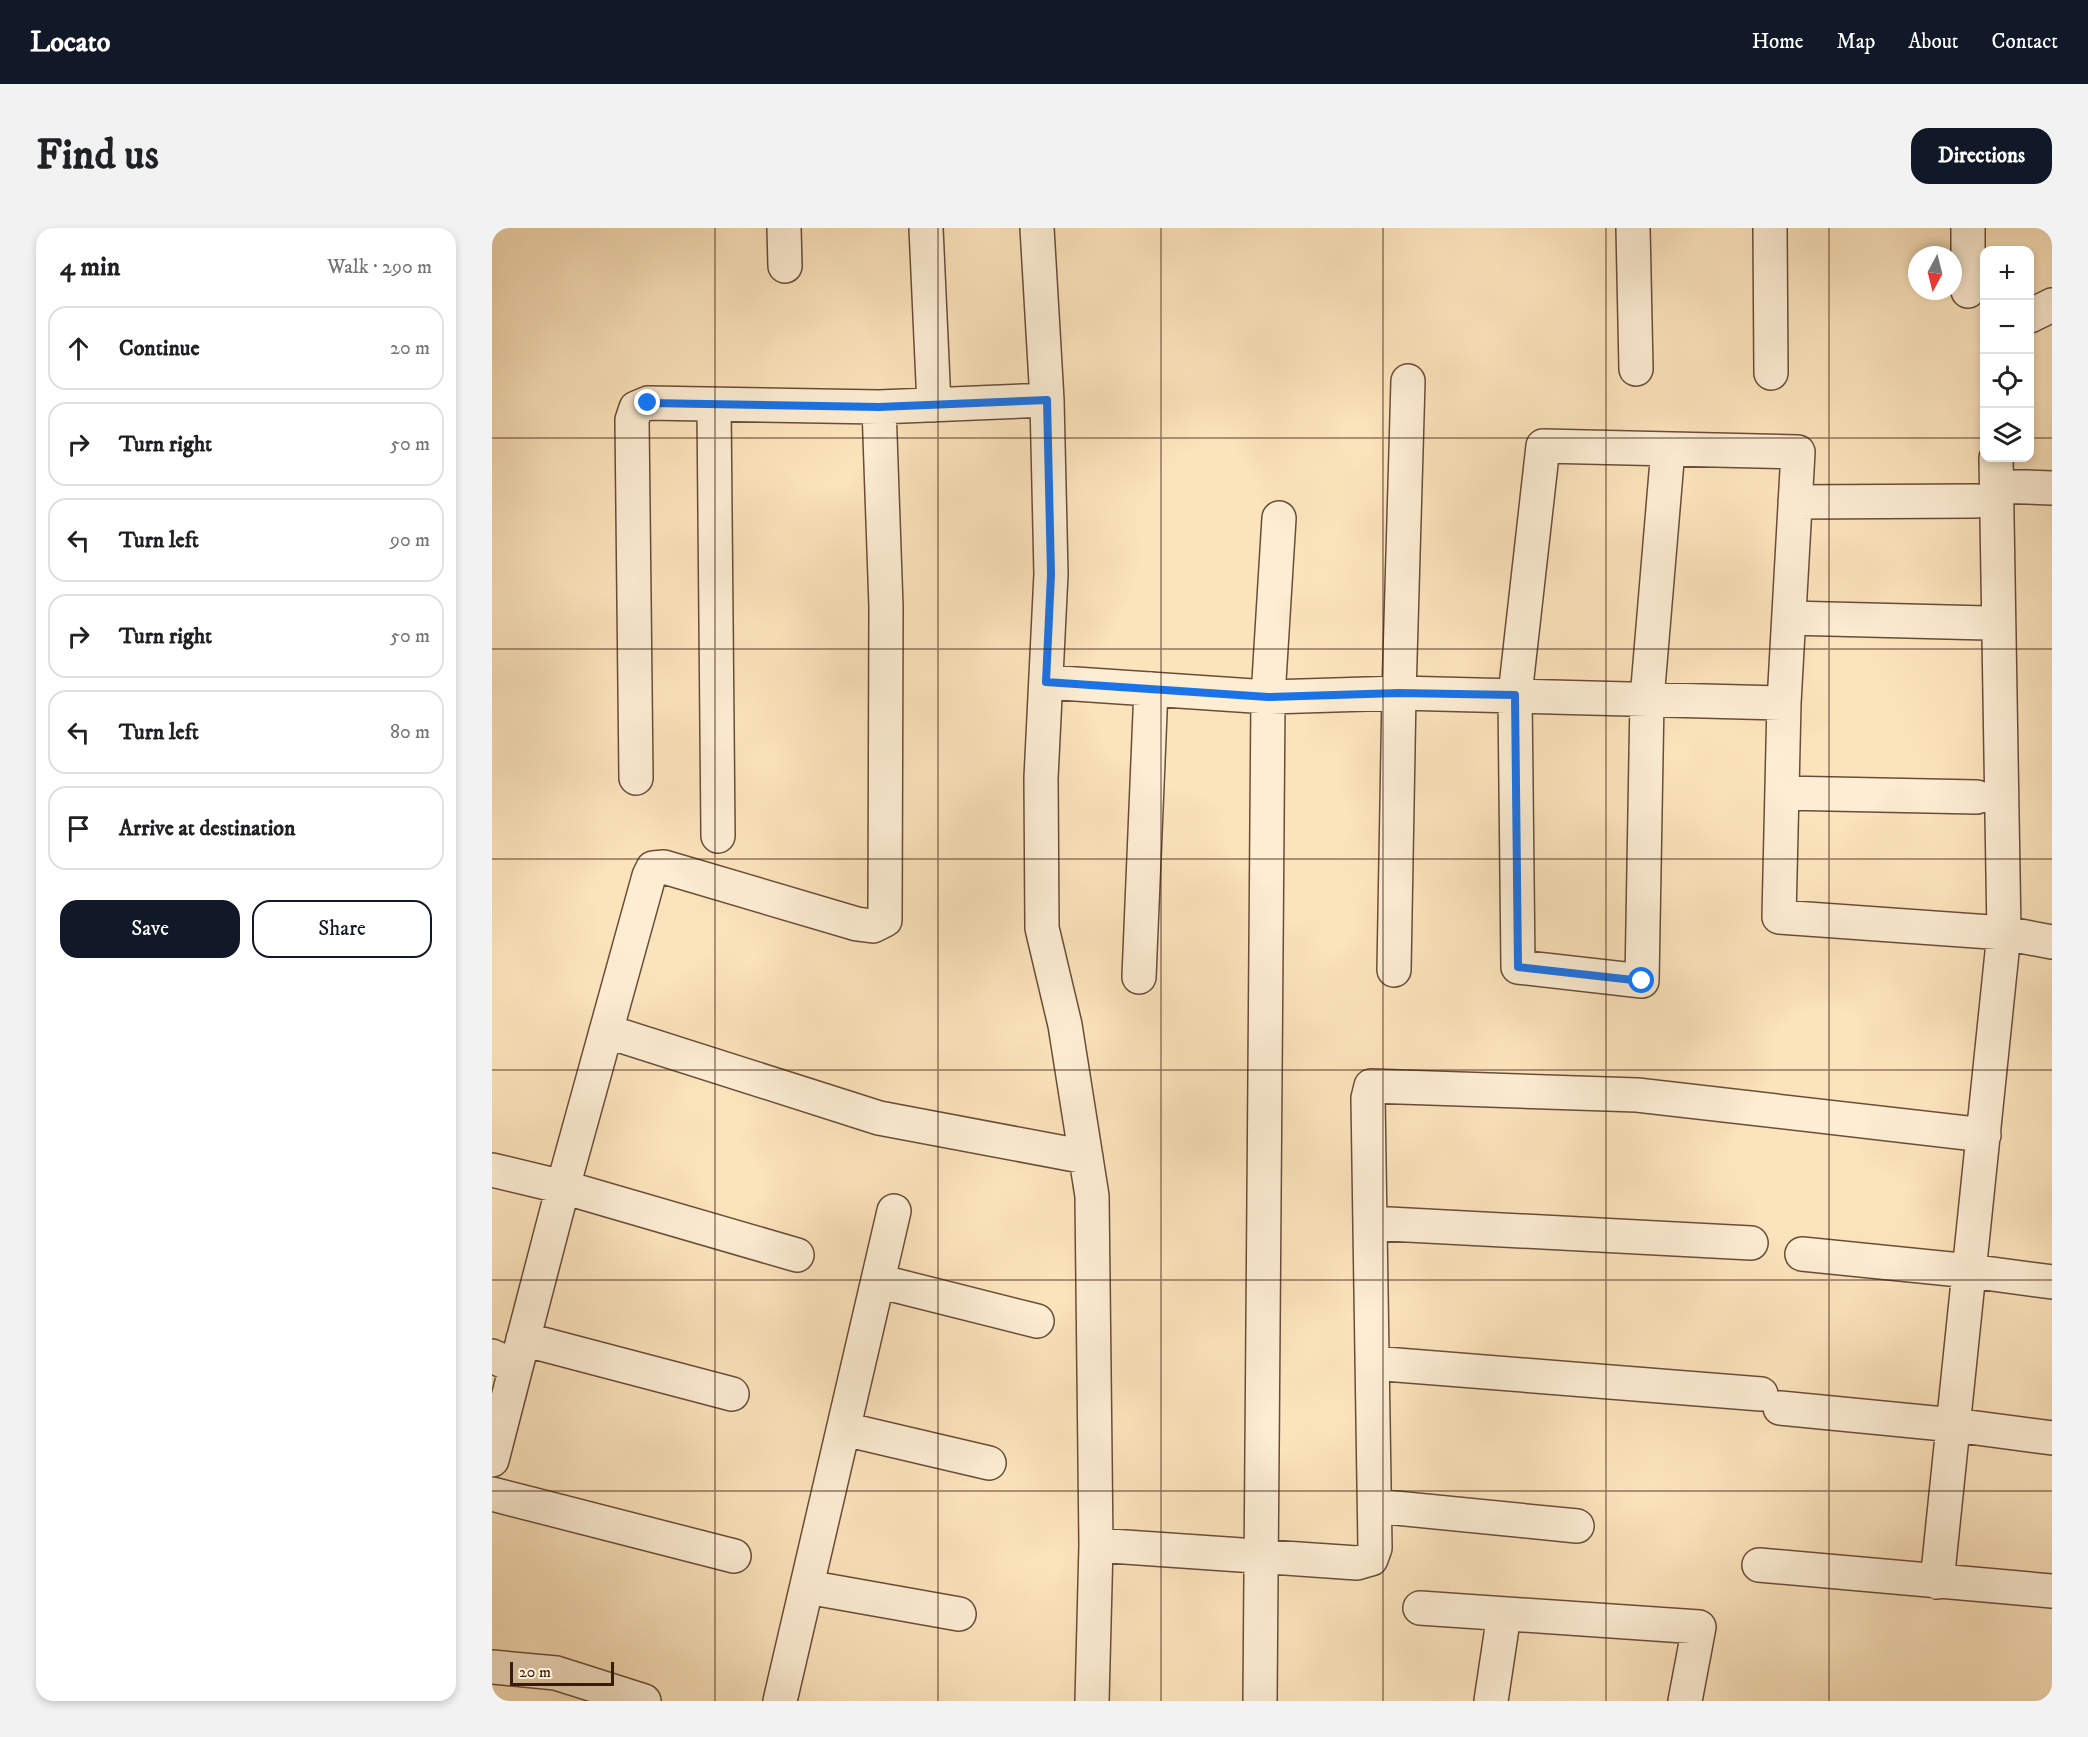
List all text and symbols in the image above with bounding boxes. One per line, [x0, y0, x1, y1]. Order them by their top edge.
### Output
text: Locato [30, 25, 110, 60]
text: Home [1752, 29, 1804, 55]
text: Map [1837, 29, 1875, 55]
text: About [1908, 29, 1959, 55]
text: Contact [1992, 29, 2058, 55]
button: Directions [1911, 128, 2052, 184]
text: Find us [36, 130, 159, 182]
north arrow [1908, 246, 1962, 300]
map controls [1980, 246, 2034, 462]
button: + [1980, 246, 2034, 300]
text: 4 min [60, 251, 120, 284]
text: Walk · 290 m [327, 255, 432, 280]
button: − [1980, 300, 2034, 354]
icon: ahead [62, 332, 95, 365]
text: Continue [119, 335, 200, 362]
text: 20 m [390, 336, 430, 361]
button: locate [1980, 354, 2034, 408]
route end [634, 389, 660, 415]
button: layers [1980, 408, 2034, 462]
icon: right [62, 428, 95, 461]
text: Turn right [119, 431, 212, 458]
text: 50 m [390, 432, 430, 457]
icon: left [62, 524, 95, 557]
text: Turn left [119, 527, 199, 554]
text: 90 m [390, 528, 430, 553]
icon: right [62, 620, 95, 653]
text: Turn right [119, 623, 212, 650]
text: 50 m [390, 624, 430, 649]
icon: left [62, 716, 95, 749]
text: Turn left [119, 719, 199, 746]
text: 80 m [390, 720, 430, 745]
icon: arrive [62, 812, 95, 845]
text: Arrive at destination [119, 815, 296, 842]
button: Save [60, 900, 240, 958]
button: Share [252, 900, 432, 958]
route start [1628, 967, 1654, 993]
scale bar [510, 1659, 614, 1686]
text: 20 m [519, 1662, 551, 1682]

